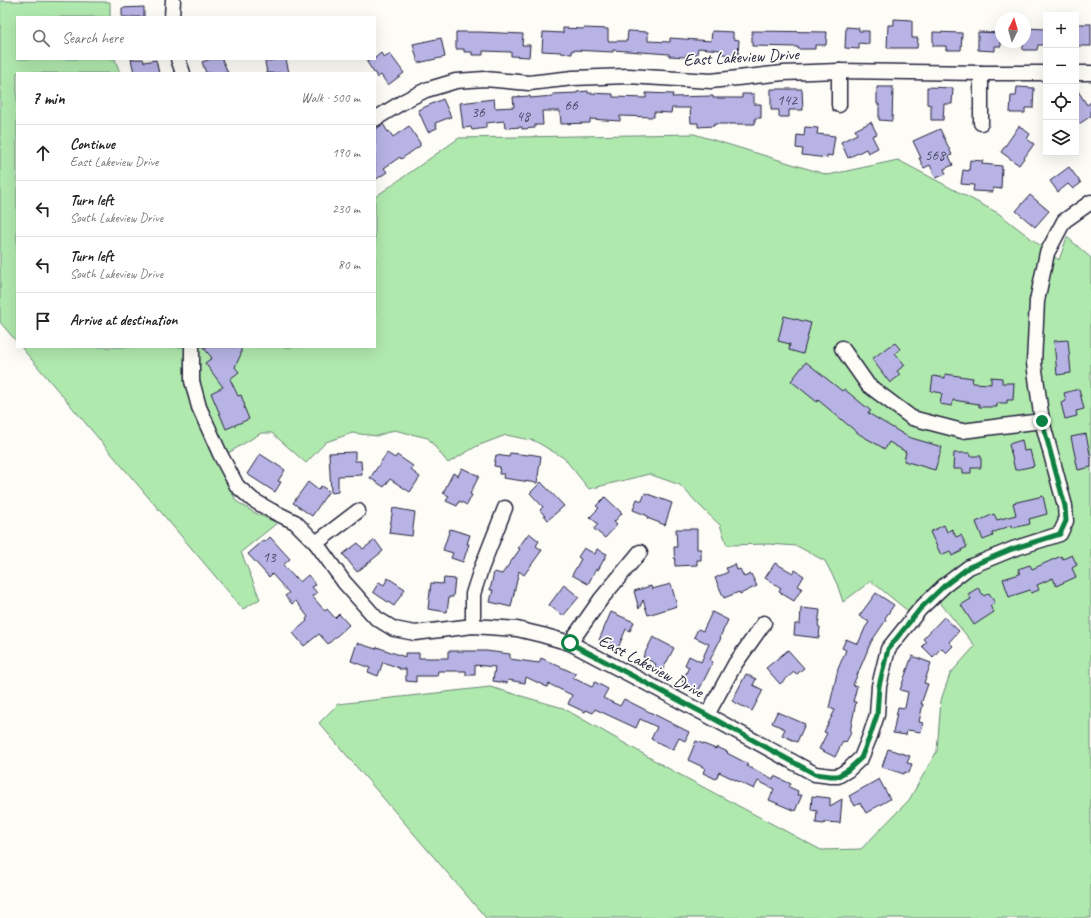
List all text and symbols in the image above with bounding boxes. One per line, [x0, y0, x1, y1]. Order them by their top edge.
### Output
north arrow [995, 12, 1031, 48]
map controls [1043, 12, 1079, 156]
button: + [1043, 12, 1079, 48]
search box [16, 16, 376, 60]
icon: search [30, 27, 52, 49]
text: Search here [62, 29, 123, 48]
street label: East Lakeview Drive [683, 43, 801, 71]
button: − [1043, 48, 1079, 84]
button: locate [1043, 84, 1079, 120]
text: 7 min [32, 88, 65, 109]
text: Walk · 500 m [301, 90, 360, 106]
house number: 142 [777, 91, 798, 110]
house number: 66 [564, 96, 579, 115]
house number: 36 [471, 103, 486, 122]
house number: 48 [516, 107, 531, 126]
button: layers [1043, 120, 1079, 156]
text: Continue [70, 135, 115, 154]
icon: ahead [32, 142, 54, 164]
text: 190 m [332, 145, 360, 161]
house number: 568 [925, 146, 946, 165]
text: East Lakeview Drive [70, 154, 158, 170]
text: Turn left [70, 191, 113, 210]
icon: left [32, 198, 54, 220]
text: 230 m [332, 201, 360, 217]
text: South Lakeview Drive [70, 210, 163, 226]
text: Turn left [70, 247, 113, 266]
icon: left [32, 254, 54, 276]
text: 80 m [338, 257, 360, 273]
text: South Lakeview Drive [70, 266, 163, 282]
icon: arrive [32, 310, 54, 332]
text: Arrive at destination [70, 311, 177, 330]
route end [1033, 412, 1051, 430]
house number: 13 [262, 548, 277, 567]
street label: East Lakeview Drive [595, 630, 708, 703]
route start [561, 634, 579, 652]

